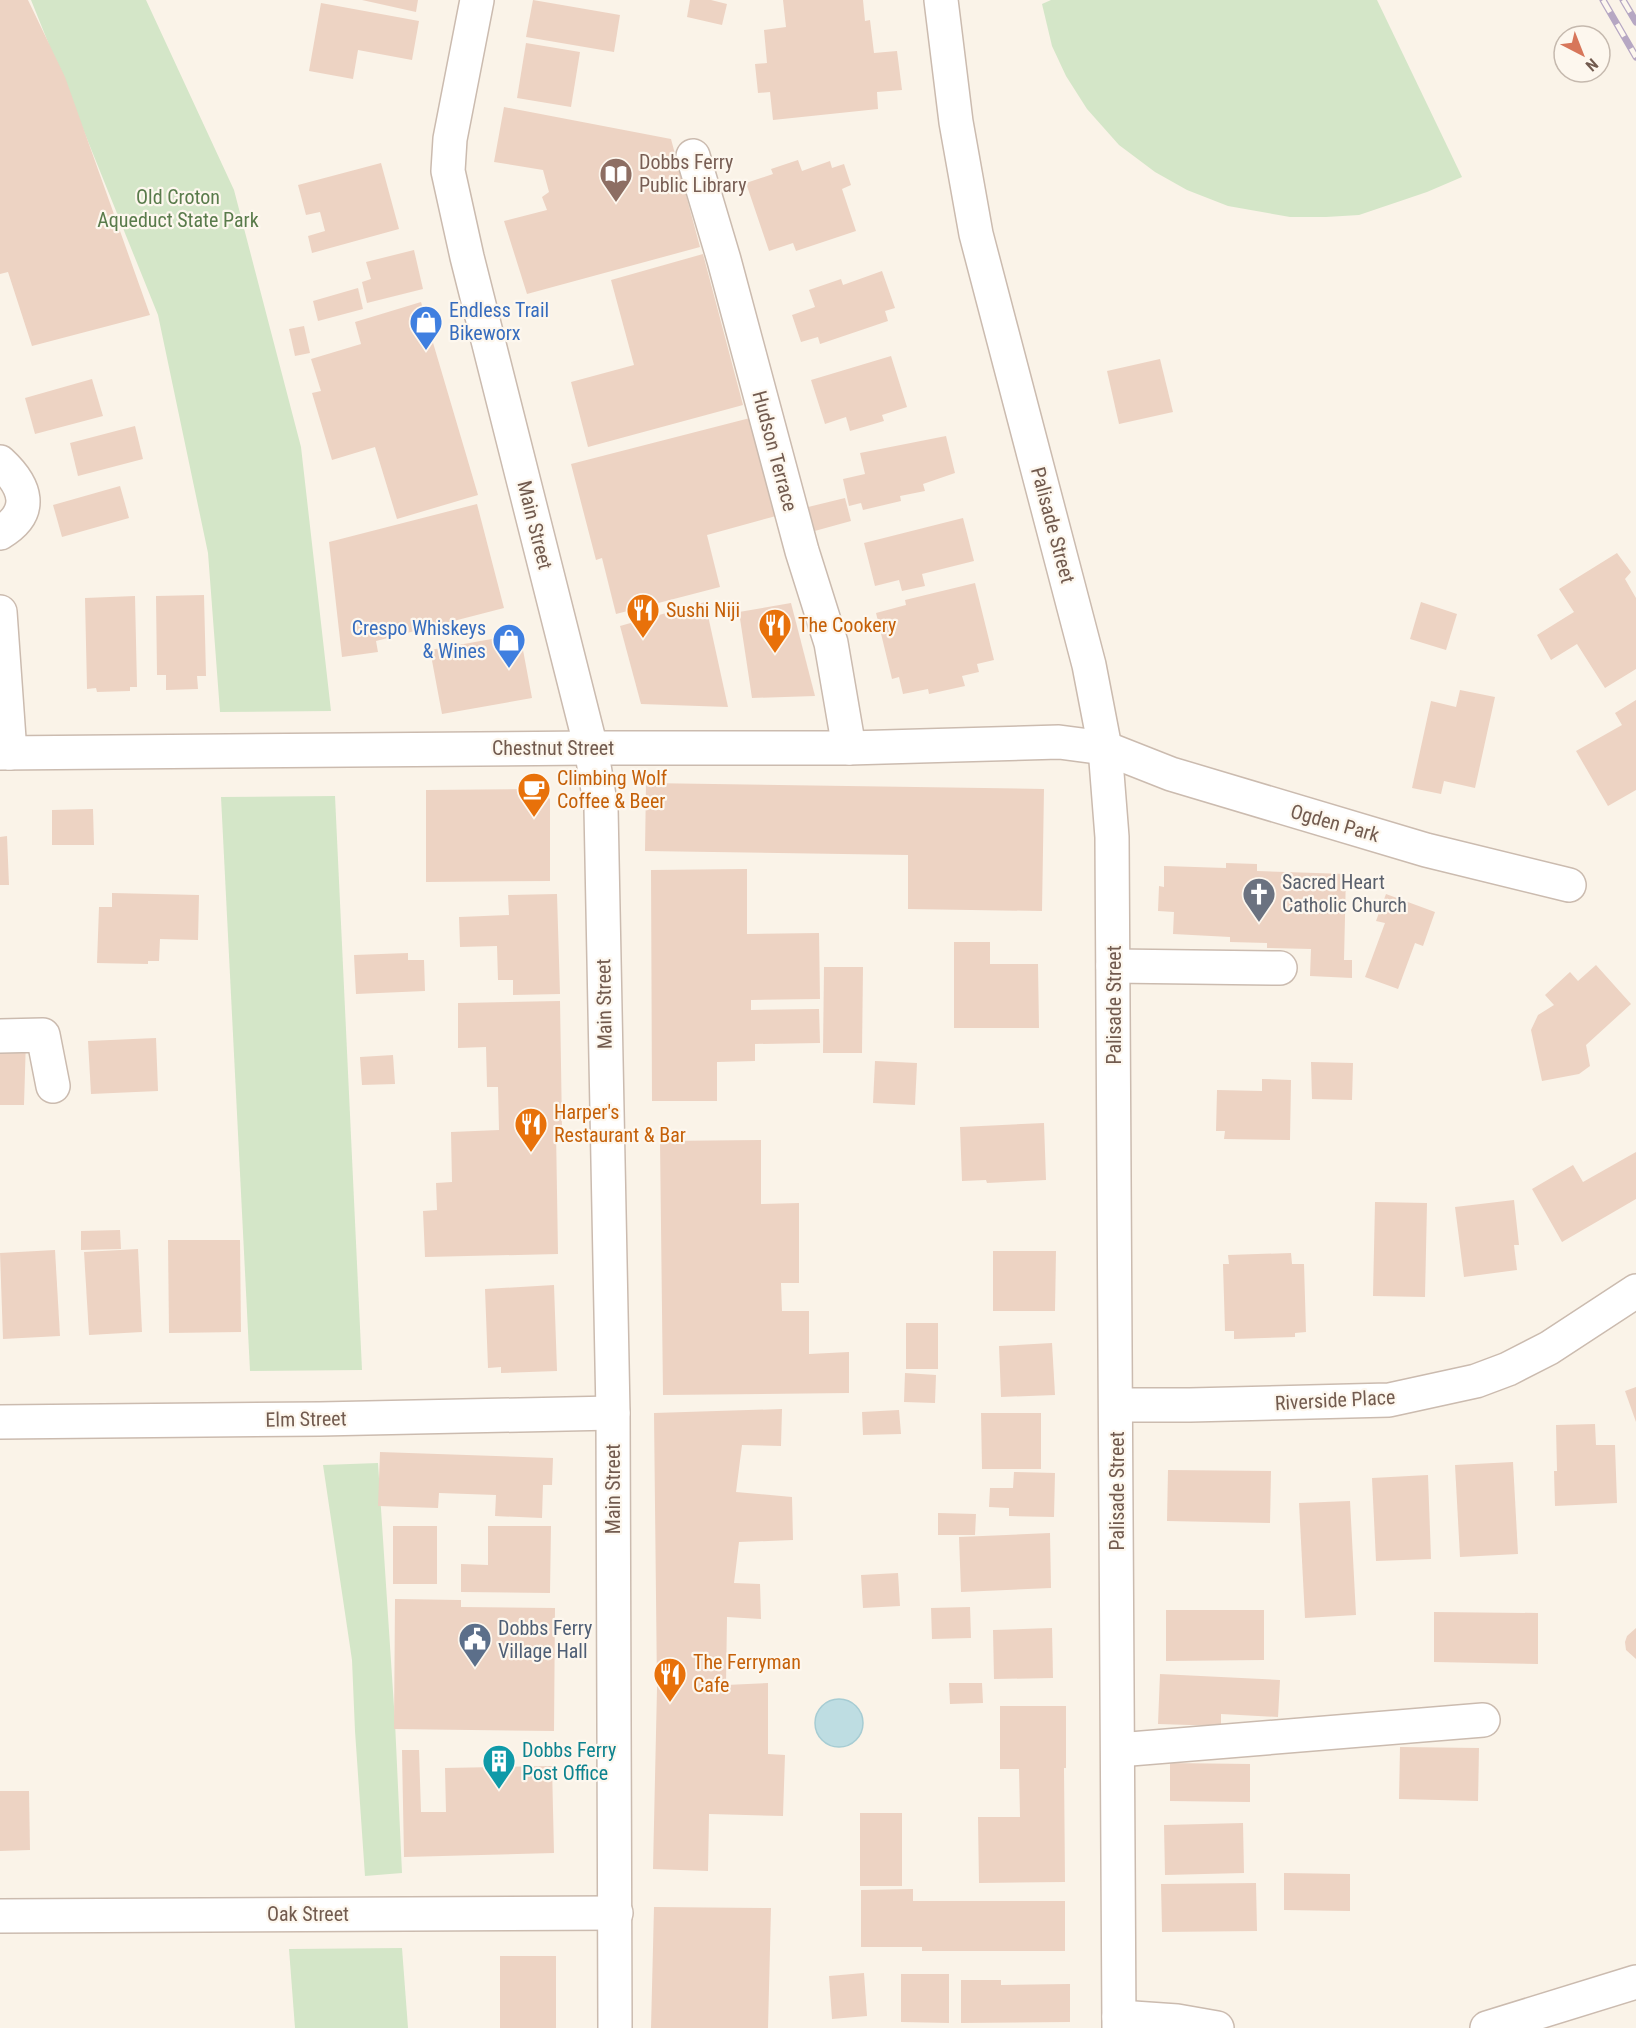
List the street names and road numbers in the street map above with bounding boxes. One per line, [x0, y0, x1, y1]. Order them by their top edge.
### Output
street label: Hudson Terrace [747, 388, 803, 514]
street label: Palisade Street [1026, 464, 1080, 586]
street label: Main Street [512, 478, 558, 572]
street label: Chestnut Street [492, 736, 614, 760]
street label: Ogden Park [1288, 799, 1382, 847]
street label: Palisade Street [1102, 945, 1126, 1065]
street label: Main Street [591, 959, 617, 1049]
street label: Riverside Place [1274, 1385, 1396, 1415]
street label: Elm Street [265, 1406, 347, 1432]
street label: Palisade Street [1105, 1431, 1129, 1551]
street label: Main Street [601, 1444, 625, 1534]
street label: Oak Street [267, 1902, 349, 1926]

